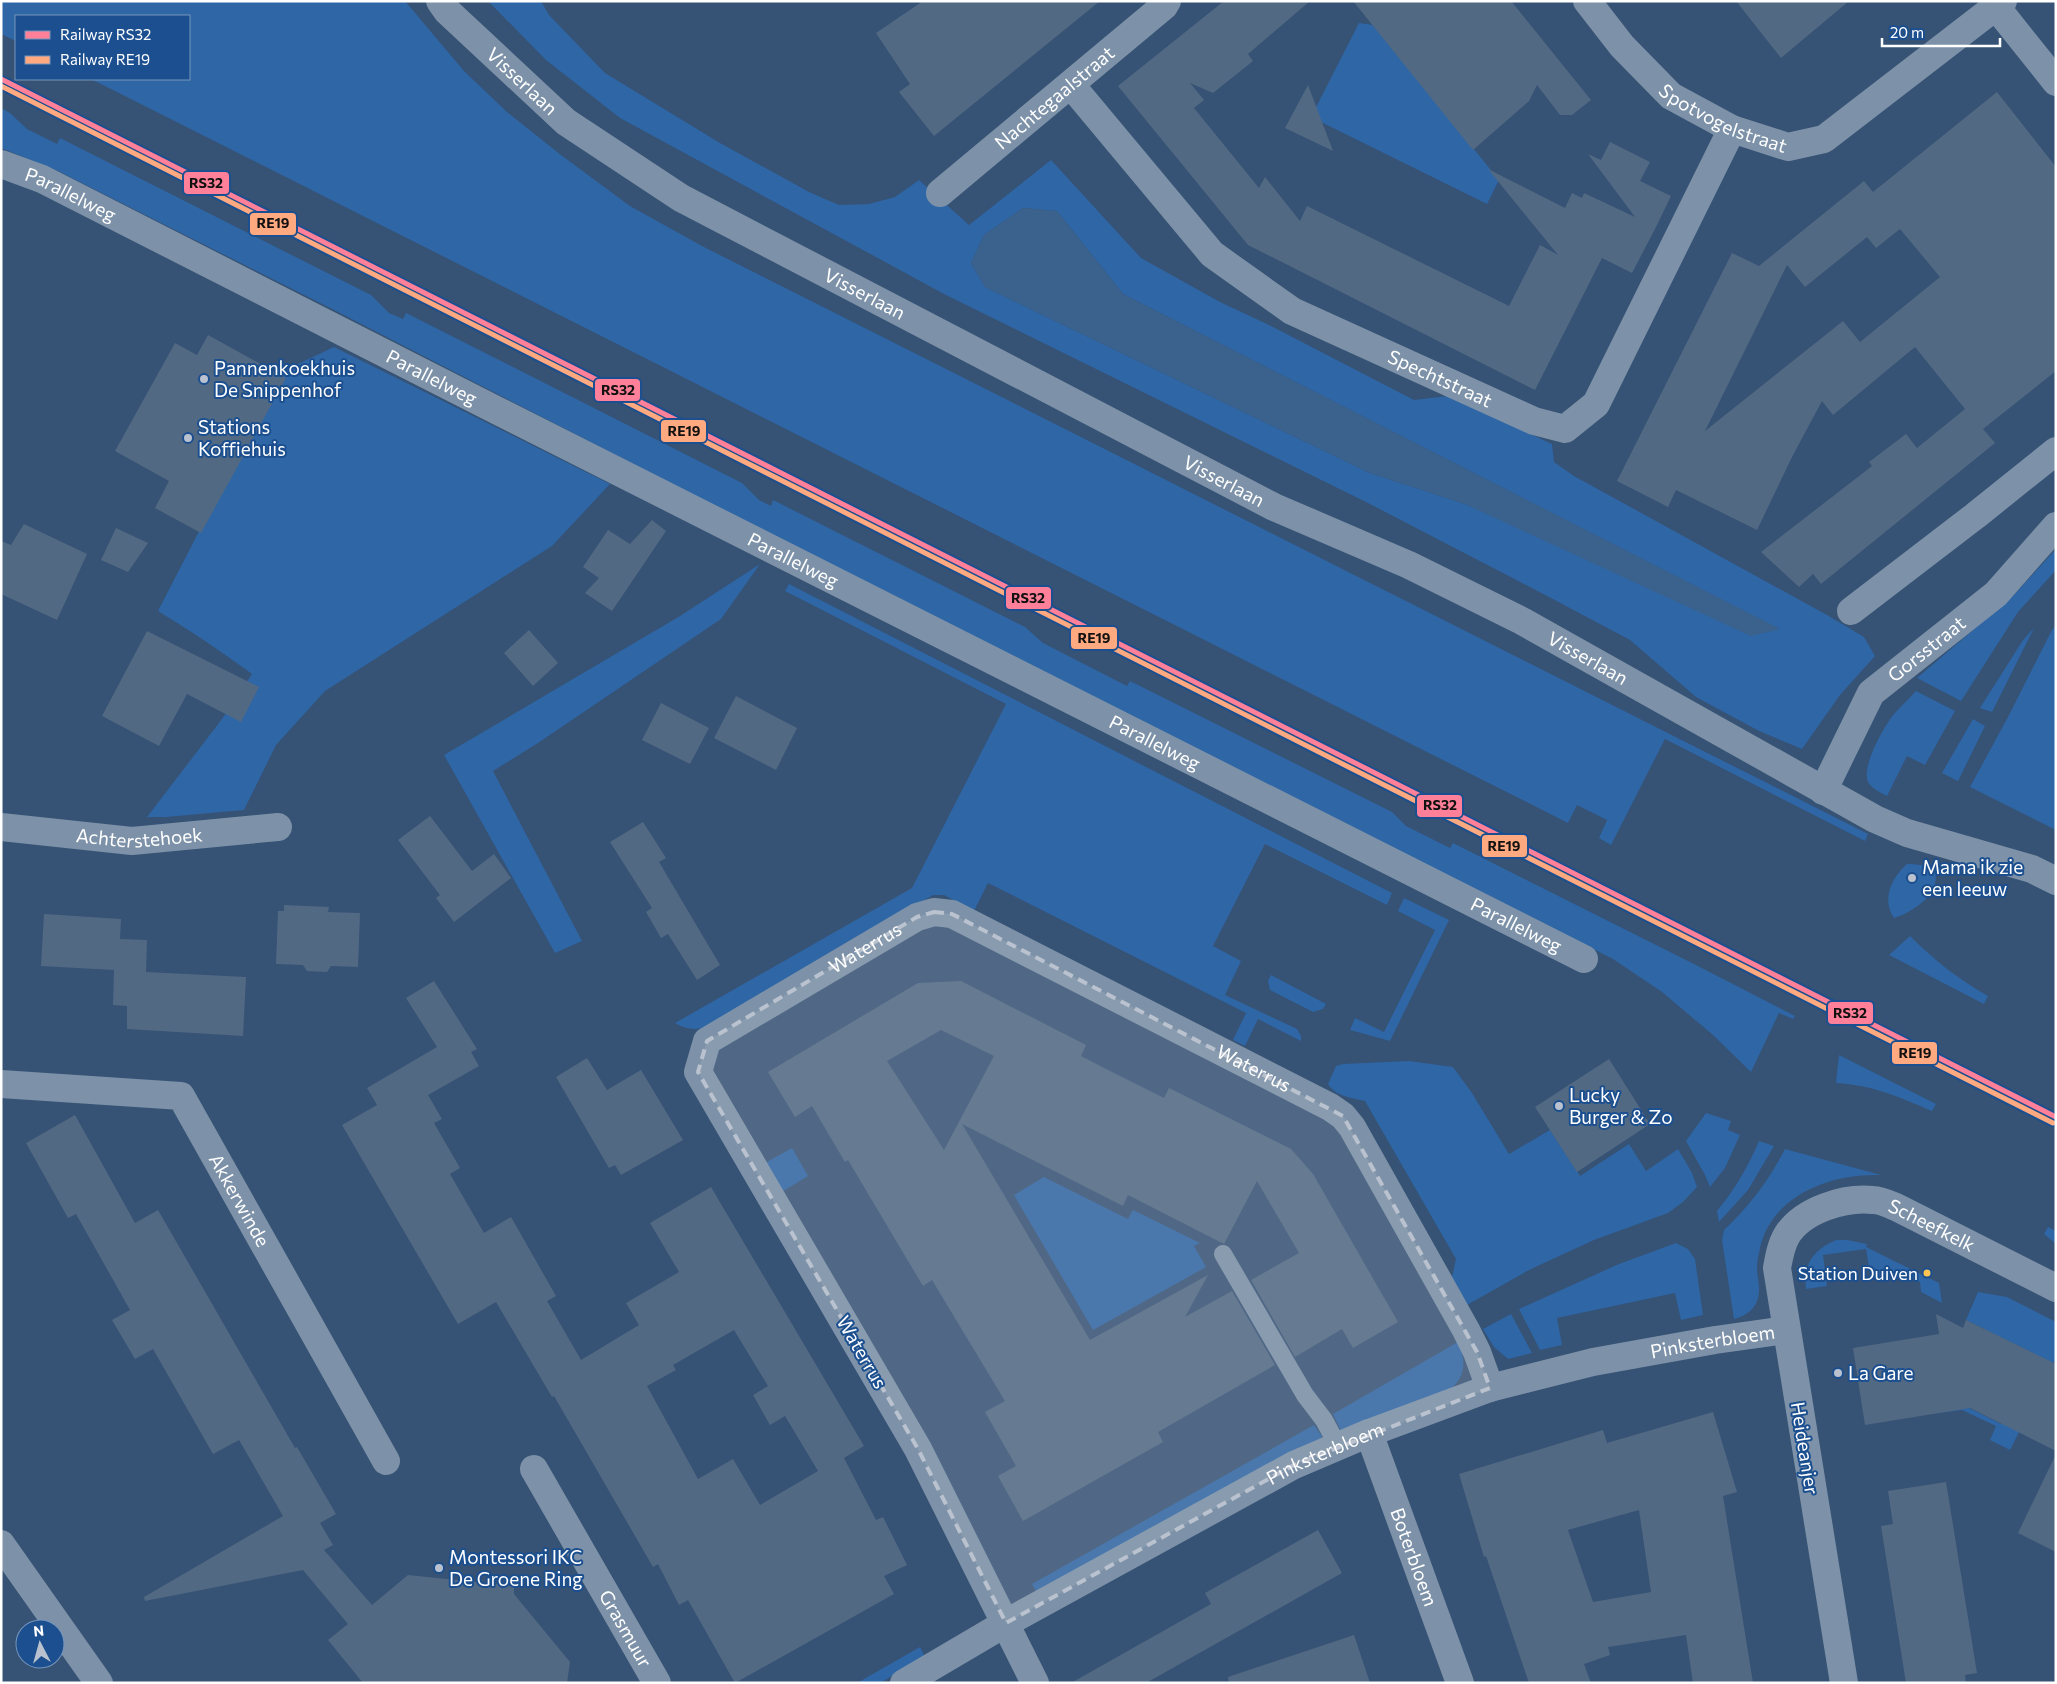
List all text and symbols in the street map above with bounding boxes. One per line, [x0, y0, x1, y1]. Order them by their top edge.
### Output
legend [15, 15, 190, 80]
scale bar [1882, 15, 2000, 47]
text: 20 m [1890, 23, 1924, 41]
text: Railway RS32 [60, 25, 151, 43]
street label: Nachtegaalstraat [990, 41, 1119, 154]
street label: Visserlaan [482, 42, 563, 119]
text: Railway RE19 [60, 50, 150, 68]
street label: Spotvogelstraat [1655, 79, 1790, 157]
street label: Parallelweg [22, 162, 120, 226]
line badge: RS32 [183, 171, 230, 195]
text: RS32 [189, 174, 223, 191]
line badge: RE19 [249, 212, 297, 236]
text: RE19 [256, 214, 290, 231]
street label: Visserlaan [820, 263, 910, 324]
street label: Parallelweg [383, 344, 481, 410]
street label: Spechtstraat [1385, 344, 1496, 412]
place label: Pannenkoekhuis De Snippenhof [214, 356, 355, 401]
marker: Pannenkoekhuis De Snippenhof [198, 373, 210, 385]
line badge: RS32 [594, 378, 641, 402]
text: RS32 [601, 381, 635, 398]
place label: Stations Koffiehuis [198, 415, 286, 460]
line badge: RE19 [660, 419, 707, 443]
text: RE19 [667, 422, 701, 439]
marker: Stations Koffiehuis [182, 432, 194, 444]
street label: Visserlaan [1180, 450, 1269, 511]
street label: Parallelweg [744, 527, 843, 592]
line badge: RS32 [1005, 586, 1052, 610]
text: RS32 [1011, 589, 1045, 606]
street label: Gorsstraat [1883, 611, 1970, 686]
line badge: RE19 [1070, 626, 1118, 650]
street label: Visserlaan [1544, 626, 1632, 689]
text: RE19 [1077, 629, 1111, 646]
street label: Parallelweg [1106, 709, 1204, 775]
line badge: RS32 [1416, 794, 1463, 818]
text: RS32 [1423, 796, 1457, 813]
street label: Achterstehoek [75, 822, 203, 852]
line badge: RE19 [1481, 834, 1528, 858]
text: RE19 [1487, 837, 1521, 854]
place label: Mama ik zie een leeuw [1922, 855, 2023, 900]
marker: Mama ik zie een leeuw [1906, 872, 1918, 884]
street label: Parallelweg [1467, 892, 1566, 957]
street label: Waterrus [824, 917, 905, 978]
line badge: RS32 [1827, 1001, 1874, 1025]
text: RS32 [1833, 1004, 1867, 1021]
street label: Waterrus [1213, 1039, 1295, 1096]
line badge: RE19 [1891, 1041, 1938, 1065]
text: RE19 [1898, 1044, 1932, 1061]
place label: Lucky Burger & Zo [1569, 1083, 1673, 1128]
marker: Lucky Burger & Zo [1553, 1100, 1565, 1112]
street label: Akkerwinde [205, 1150, 275, 1251]
street label: Scheefkelk [1885, 1193, 1979, 1256]
place label: Station Duiven [1798, 1262, 1918, 1284]
marker: Station Duiven [1922, 1268, 1932, 1278]
street label: Waterrus [832, 1311, 893, 1392]
street label: Pinksterbloem [1648, 1320, 1776, 1362]
place label: La Gare [1848, 1361, 1914, 1384]
marker: La Gare [1832, 1367, 1844, 1379]
street label: Heideanjer [1787, 1400, 1824, 1496]
street label: Pinksterbloem [1262, 1417, 1387, 1489]
street label: Boterbloem [1386, 1505, 1443, 1609]
place label: Montessori IKC De Groene Ring [449, 1545, 583, 1590]
marker: Montessori IKC De Groene Ring [433, 1562, 445, 1574]
street label: Grasmuur [595, 1586, 658, 1671]
north arrow [15, 1619, 65, 1669]
text: N [32, 1622, 45, 1640]

